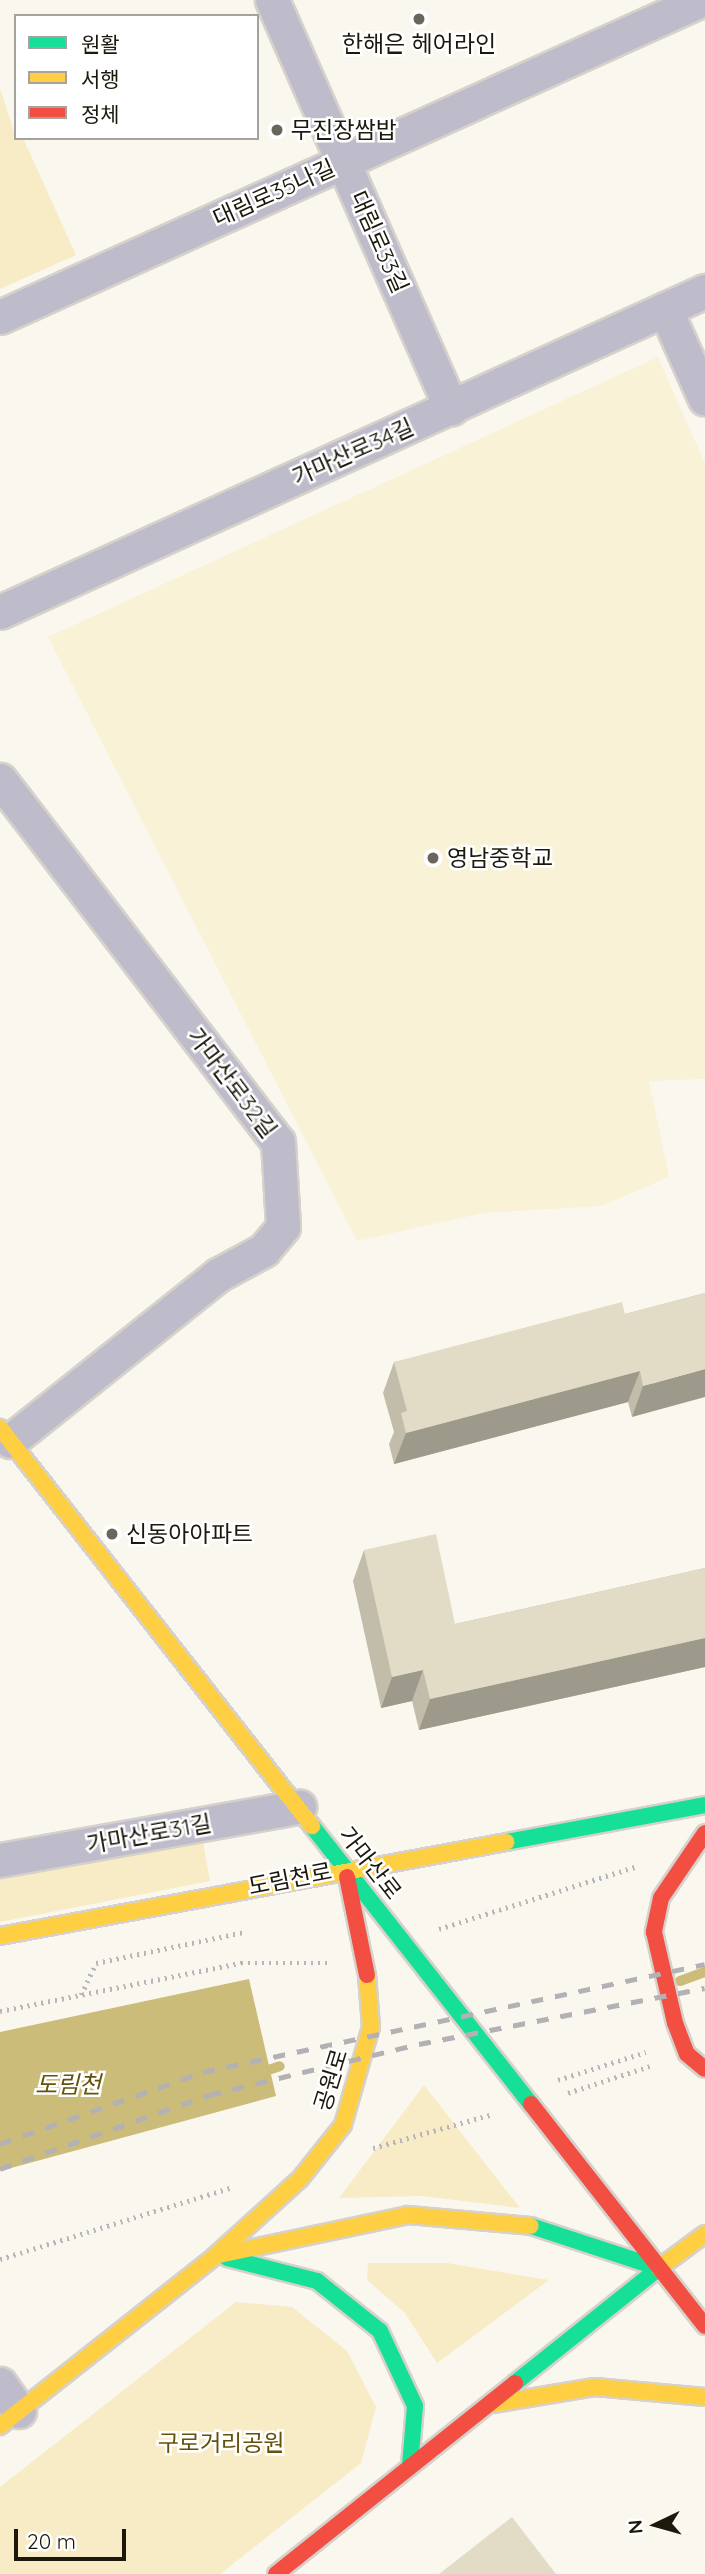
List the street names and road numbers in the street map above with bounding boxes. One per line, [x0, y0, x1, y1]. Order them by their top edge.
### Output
street label: 대림로35나길 [209, 154, 339, 232]
street label: 대림로33길 [344, 187, 414, 297]
street label: 가마산로34길 [288, 413, 418, 491]
street label: 가마산로32길 [182, 1023, 282, 1143]
street label: 가마산로31길 [84, 1809, 214, 1859]
street label: 가마산로 [333, 1821, 407, 1905]
street label: 도림천로 [246, 1857, 334, 1901]
street label: 공원로 [309, 2046, 353, 2114]

